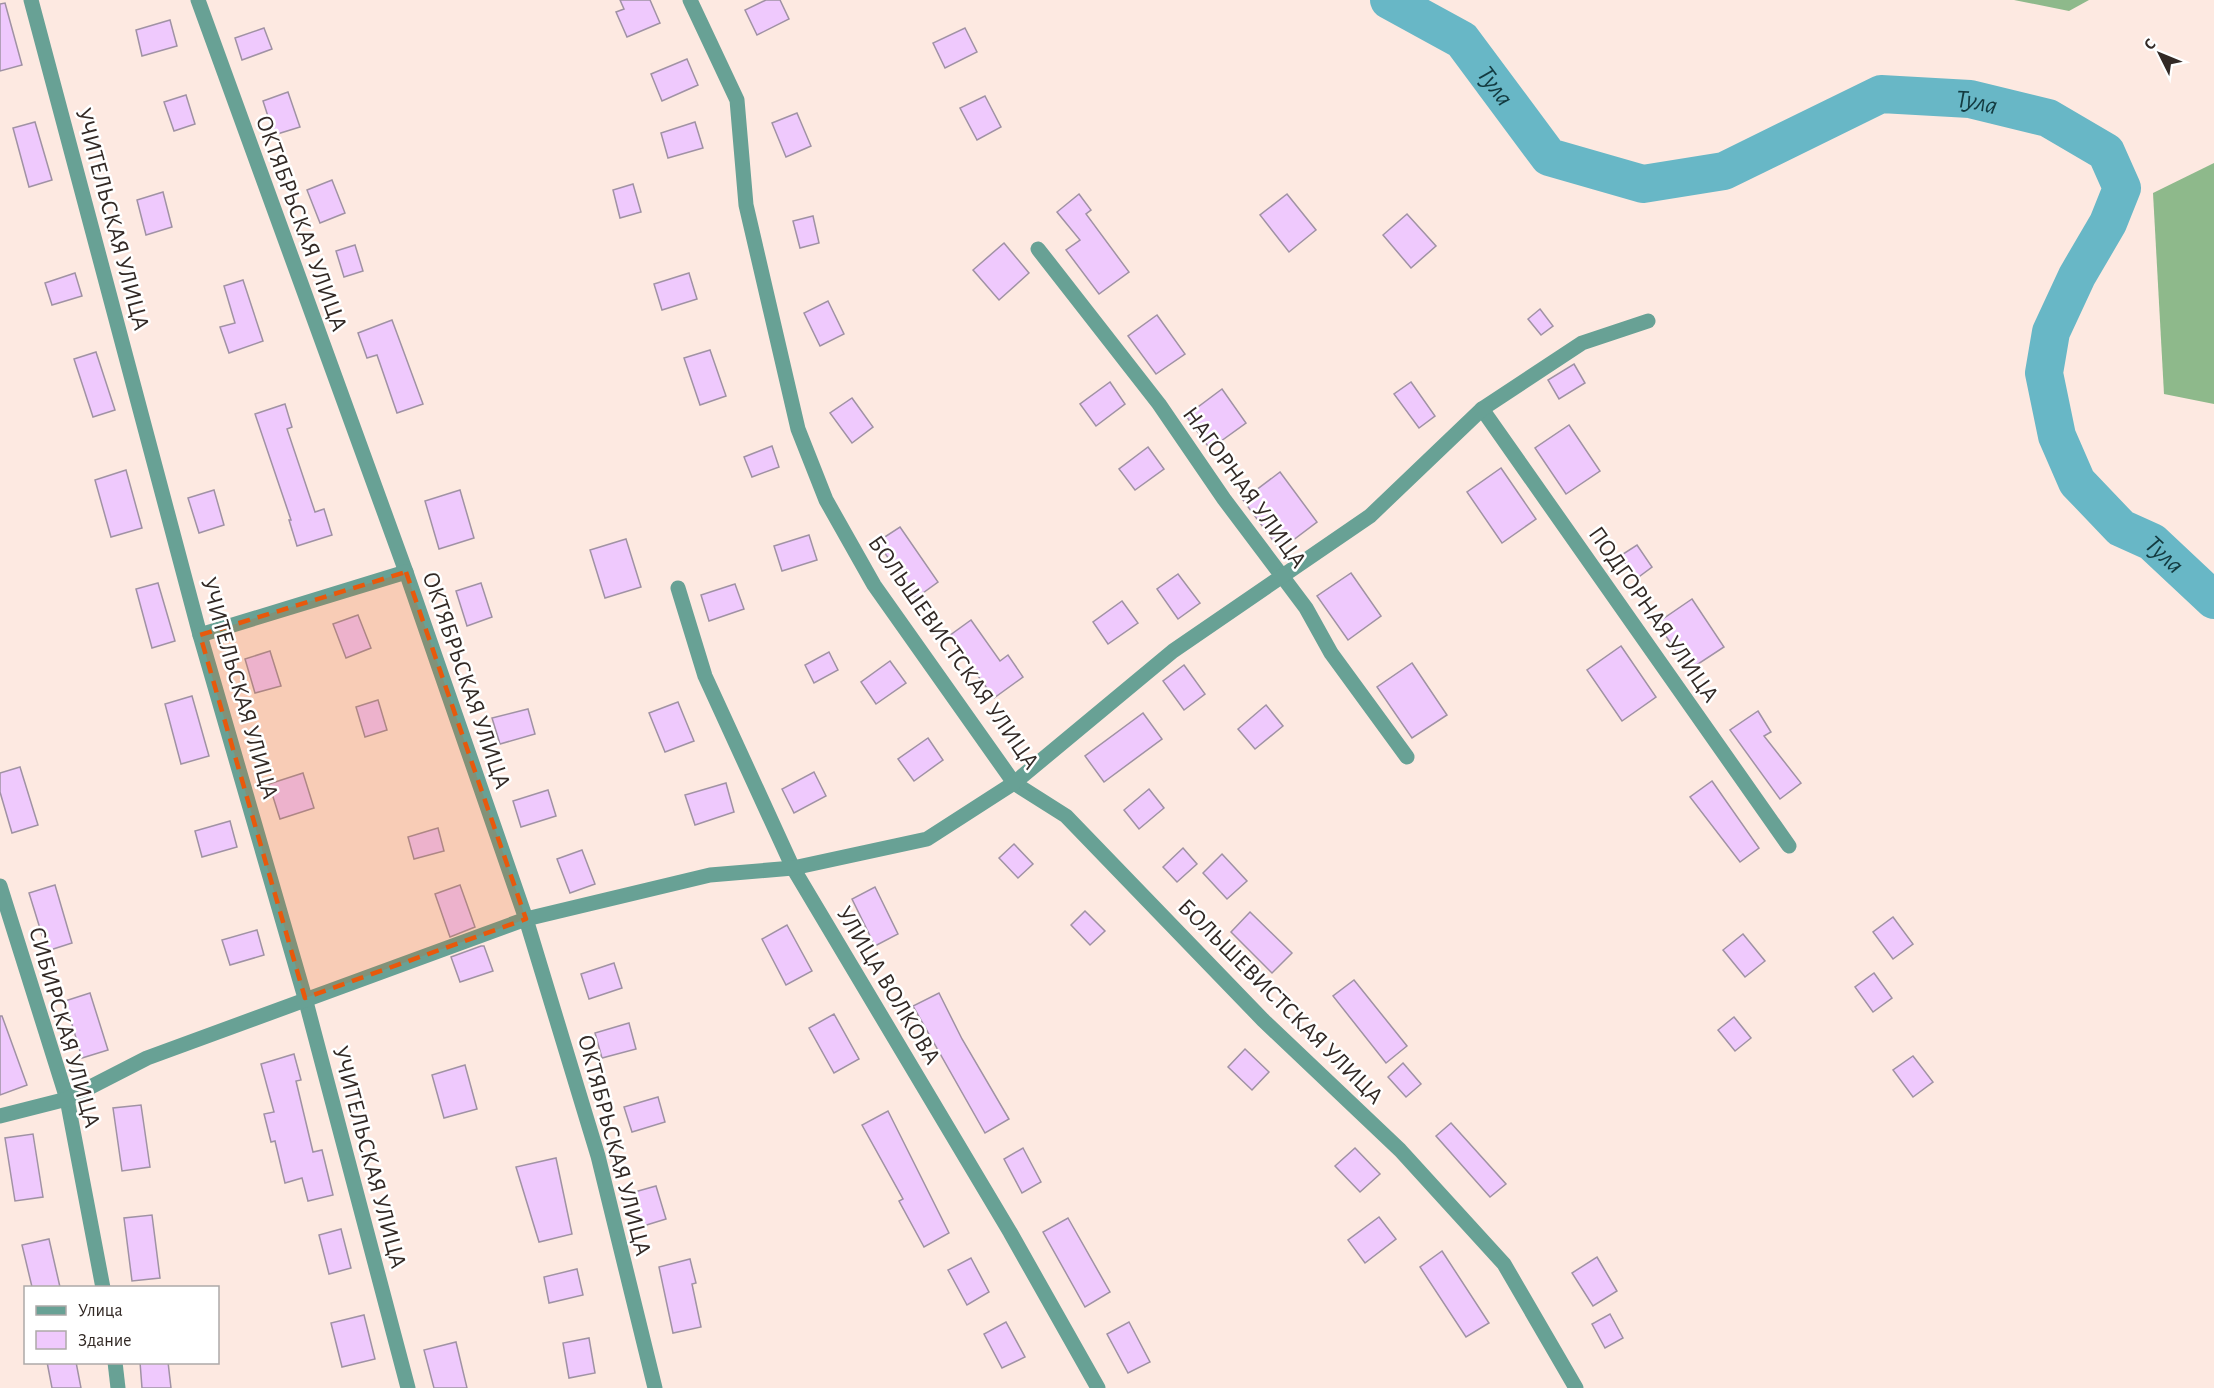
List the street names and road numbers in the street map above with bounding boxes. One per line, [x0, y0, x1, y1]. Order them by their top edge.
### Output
street label: УЧИТЕЛЬСКАЯ УЛИЦА [71, 105, 153, 333]
street label: ОКТЯБРЬСКАЯ УЛИЦА [251, 112, 351, 334]
street label: НАГОРНАЯ УЛИЦА [1178, 403, 1311, 573]
street label: ПОДГОРНАЯ УЛИЦА [1584, 522, 1723, 707]
street label: БОЛЬШЕВИСТСКАЯ УЛИЦА [863, 531, 1043, 774]
street label: ОКТЯБРЬСКАЯ УЛИЦА [418, 569, 514, 792]
street label: УЧИТЕЛЬСКАЯ УЛИЦА [196, 575, 282, 802]
street label: БОЛЬШЕВИСТСКАЯ УЛИЦА [1173, 894, 1388, 1109]
street label: УЛИЦА ВОЛКОВА [832, 902, 945, 1069]
street label: СИБИРСКАЯ УЛИЦА [24, 924, 104, 1130]
street label: ОКТЯБРЬСКАЯ УЛИЦА [573, 1032, 655, 1258]
street label: УЧИТЕЛЬСКАЯ УЛИЦА [328, 1043, 410, 1271]

